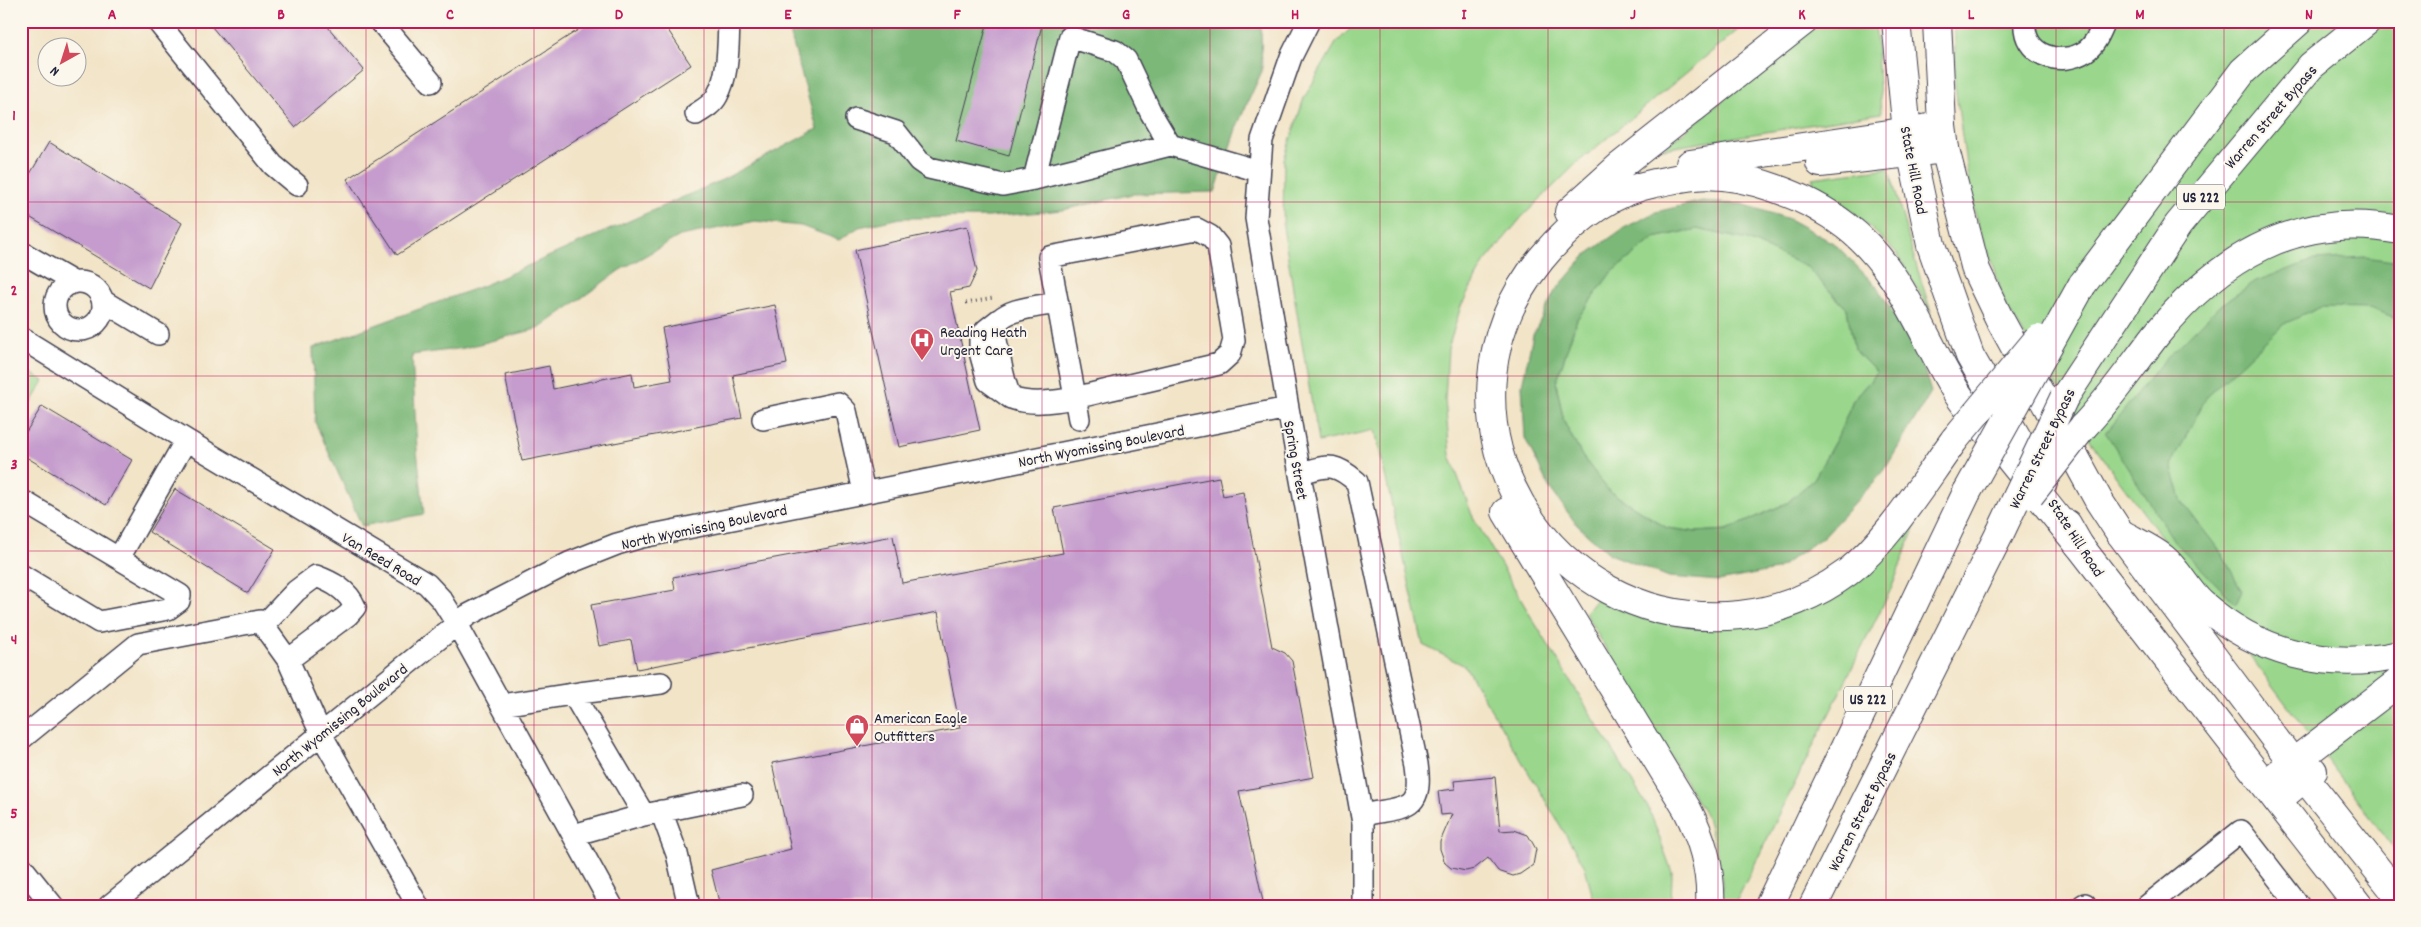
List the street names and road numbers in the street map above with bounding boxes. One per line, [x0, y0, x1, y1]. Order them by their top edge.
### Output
street label: Warren Street Bypass [2220, 60, 2324, 175]
street label: State Hill Road [1893, 124, 1932, 217]
road number: US 222 [2177, 184, 2225, 210]
street label: Warren Street Bypass [2004, 385, 2083, 513]
street label: Spring Street [1276, 419, 1313, 502]
street label: North Wyomissing Boulevard [1016, 420, 1187, 475]
street label: State Hill Road [2041, 495, 2109, 582]
street label: North Wyomissing Boulevard [619, 500, 790, 557]
street label: Van Reed Road [337, 527, 425, 593]
street label: North Wyomissing Boulevard [268, 659, 414, 783]
road number: US 222 [1844, 686, 1892, 712]
street label: Warren Street Bypass [1823, 748, 1903, 876]

